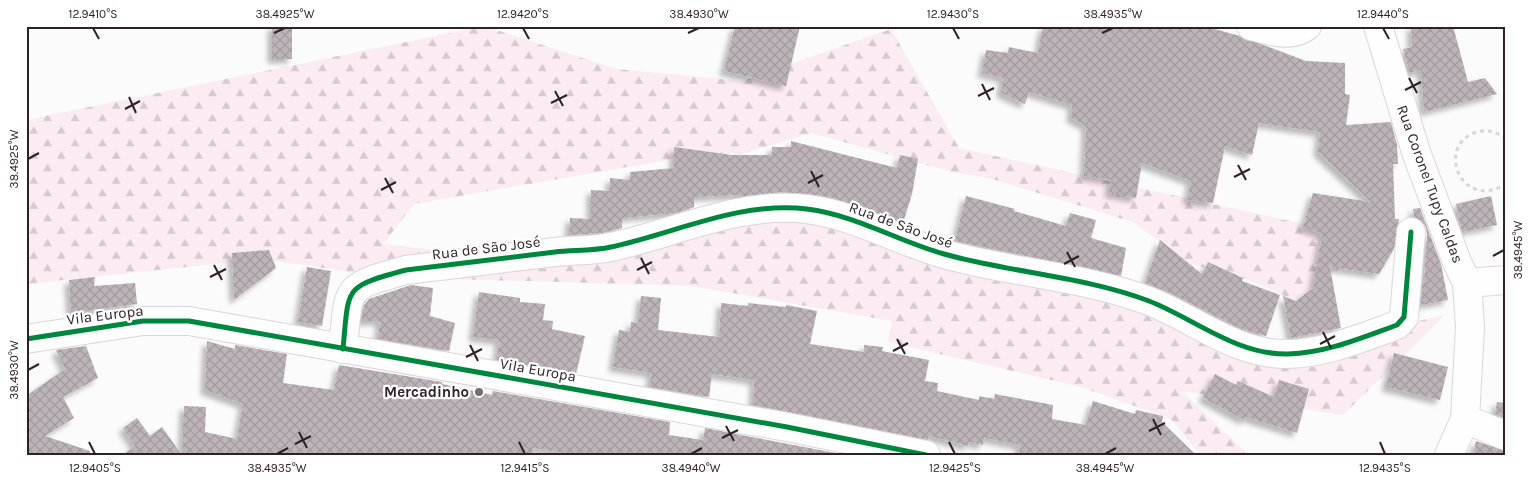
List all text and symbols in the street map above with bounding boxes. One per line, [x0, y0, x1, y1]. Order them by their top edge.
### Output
text: 12.9410°S [68, 7, 118, 21]
text: 38.4925°W [256, 7, 315, 21]
text: 12.9420°S [497, 7, 549, 21]
text: 38.4930°W [669, 7, 729, 21]
text: 12.9430°S [927, 7, 979, 21]
text: 38.4935°W [1084, 7, 1143, 21]
text: 12.9440°S [1357, 7, 1409, 21]
street label: Rua Coronel Tupy Caldas [1393, 102, 1467, 266]
text: 38.4925°W [7, 129, 21, 188]
street label: Rua de São José [847, 198, 955, 252]
text: 38.4945°W [1511, 220, 1525, 279]
street label: Rua de São José [431, 232, 541, 264]
street label: Vila Europa [66, 301, 144, 329]
text: 38.4930°W [7, 340, 21, 400]
street label: Vila Europa [498, 354, 578, 386]
place label: Mercadinho [384, 383, 469, 401]
marker: Mercadinho [473, 386, 485, 398]
text: 12.9405°S [69, 461, 121, 475]
text: 38.4935°W [248, 461, 307, 475]
text: 12.9415°S [501, 461, 549, 475]
text: 38.4940°W [662, 461, 721, 475]
text: 12.9425°S [929, 461, 981, 475]
text: 38.4945°W [1076, 461, 1135, 475]
text: 12.9435°S [1359, 461, 1411, 475]

